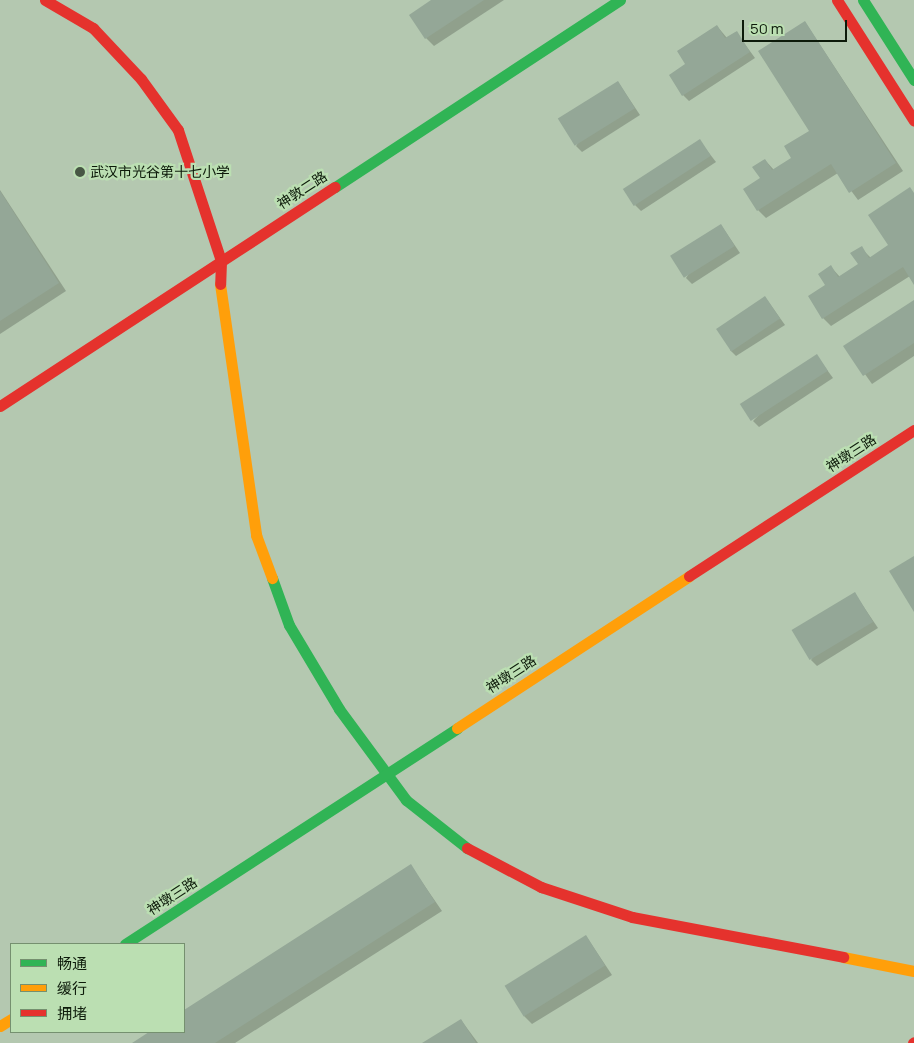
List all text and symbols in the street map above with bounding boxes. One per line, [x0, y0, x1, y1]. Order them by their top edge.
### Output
scale bar [744, 10, 849, 42]
text: 50 m [750, 18, 784, 39]
place label: 武汉市光谷第十七小学 [90, 164, 230, 180]
marker: 武汉市光谷第十七小学 [74, 166, 86, 178]
street label: 神敦二路 [274, 168, 330, 212]
street label: 神墩三路 [823, 431, 879, 475]
street label: 神墩三路 [483, 652, 539, 696]
street label: 神墩三路 [144, 874, 200, 918]
legend [10, 943, 185, 1033]
text: 畅通 [57, 953, 87, 974]
text: 缓行 [57, 978, 87, 999]
text: 拥堵 [57, 1003, 87, 1024]

